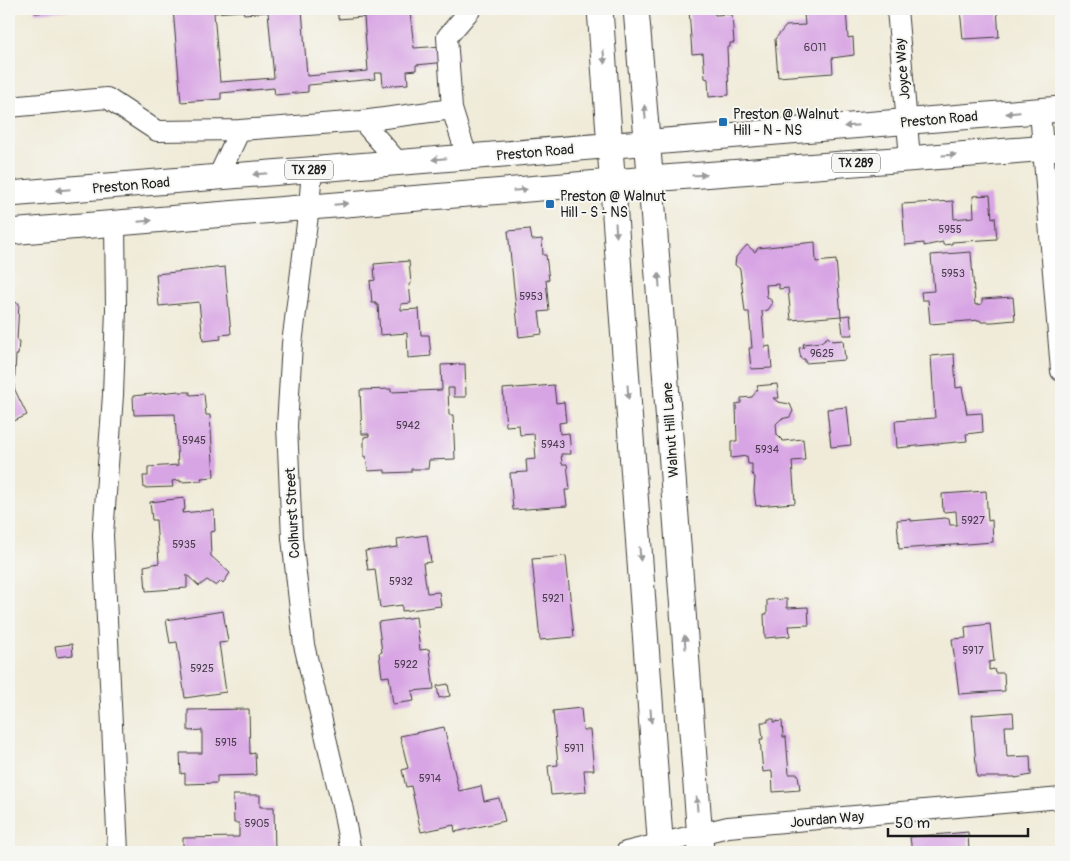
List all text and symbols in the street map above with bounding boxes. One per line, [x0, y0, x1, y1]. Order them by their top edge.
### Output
street label: Joyce Way [891, 37, 914, 100]
house number: 6011 [804, 41, 826, 54]
one-way arrow [600, 50, 608, 66]
one-way arrow [641, 104, 649, 120]
place label: Preston @ Walnut Hill - N - NS [733, 106, 839, 139]
street label: Preston Road [899, 108, 979, 131]
one-way arrow [1004, 109, 1020, 117]
marker: Preston @ Walnut Hill - N - NS [717, 116, 729, 128]
one-way arrow [842, 122, 858, 130]
street label: Preston Road [495, 141, 575, 164]
one-way arrow [941, 151, 957, 159]
road number: TX 289 [832, 154, 880, 172]
one-way arrow [431, 156, 447, 164]
road number: TX 289 [285, 160, 333, 180]
one-way arrow [252, 170, 268, 178]
one-way arrow [692, 171, 708, 179]
street label: Preston Road [91, 174, 171, 197]
one-way arrow [513, 185, 529, 193]
one-way arrow [55, 186, 71, 194]
place label: Preston @ Walnut Hill - S - NS [560, 188, 666, 221]
marker: Preston @ Walnut Hill - S - NS [544, 198, 556, 210]
one-way arrow [334, 200, 350, 208]
one-way arrow [137, 217, 153, 225]
one-way arrow [612, 223, 620, 239]
house number: 5955 [938, 223, 962, 236]
house number: 5953 [941, 267, 965, 280]
one-way arrow [654, 272, 662, 288]
house number: 5953 [519, 290, 543, 303]
house number: 9625 [810, 347, 834, 360]
street label: Walnut Hill Lane [659, 382, 682, 478]
one-way arrow [624, 385, 632, 401]
house number: 5942 [396, 419, 420, 432]
house number: 5945 [182, 434, 206, 447]
house number: 5943 [541, 438, 565, 451]
house number: 5934 [755, 443, 780, 456]
street label: Colhurst Street [282, 467, 303, 559]
house number: 5927 [961, 514, 985, 527]
house number: 5935 [172, 538, 196, 551]
one-way arrow [636, 547, 644, 563]
house number: 5932 [389, 575, 413, 588]
house number: 5921 [542, 592, 564, 605]
one-way arrow [681, 633, 689, 649]
house number: 5917 [962, 644, 984, 657]
house number: 5922 [394, 658, 418, 671]
house number: 5925 [190, 662, 214, 675]
one-way arrow [648, 709, 656, 725]
house number: 5915 [215, 736, 237, 749]
house number: 5911 [564, 742, 584, 755]
house number: 5914 [419, 772, 442, 785]
one-way arrow [693, 795, 701, 811]
scale bar [888, 806, 1028, 838]
street label: Jourdan Way [789, 808, 865, 831]
text: 50 m [895, 814, 930, 833]
house number: 5905 [244, 817, 270, 830]

